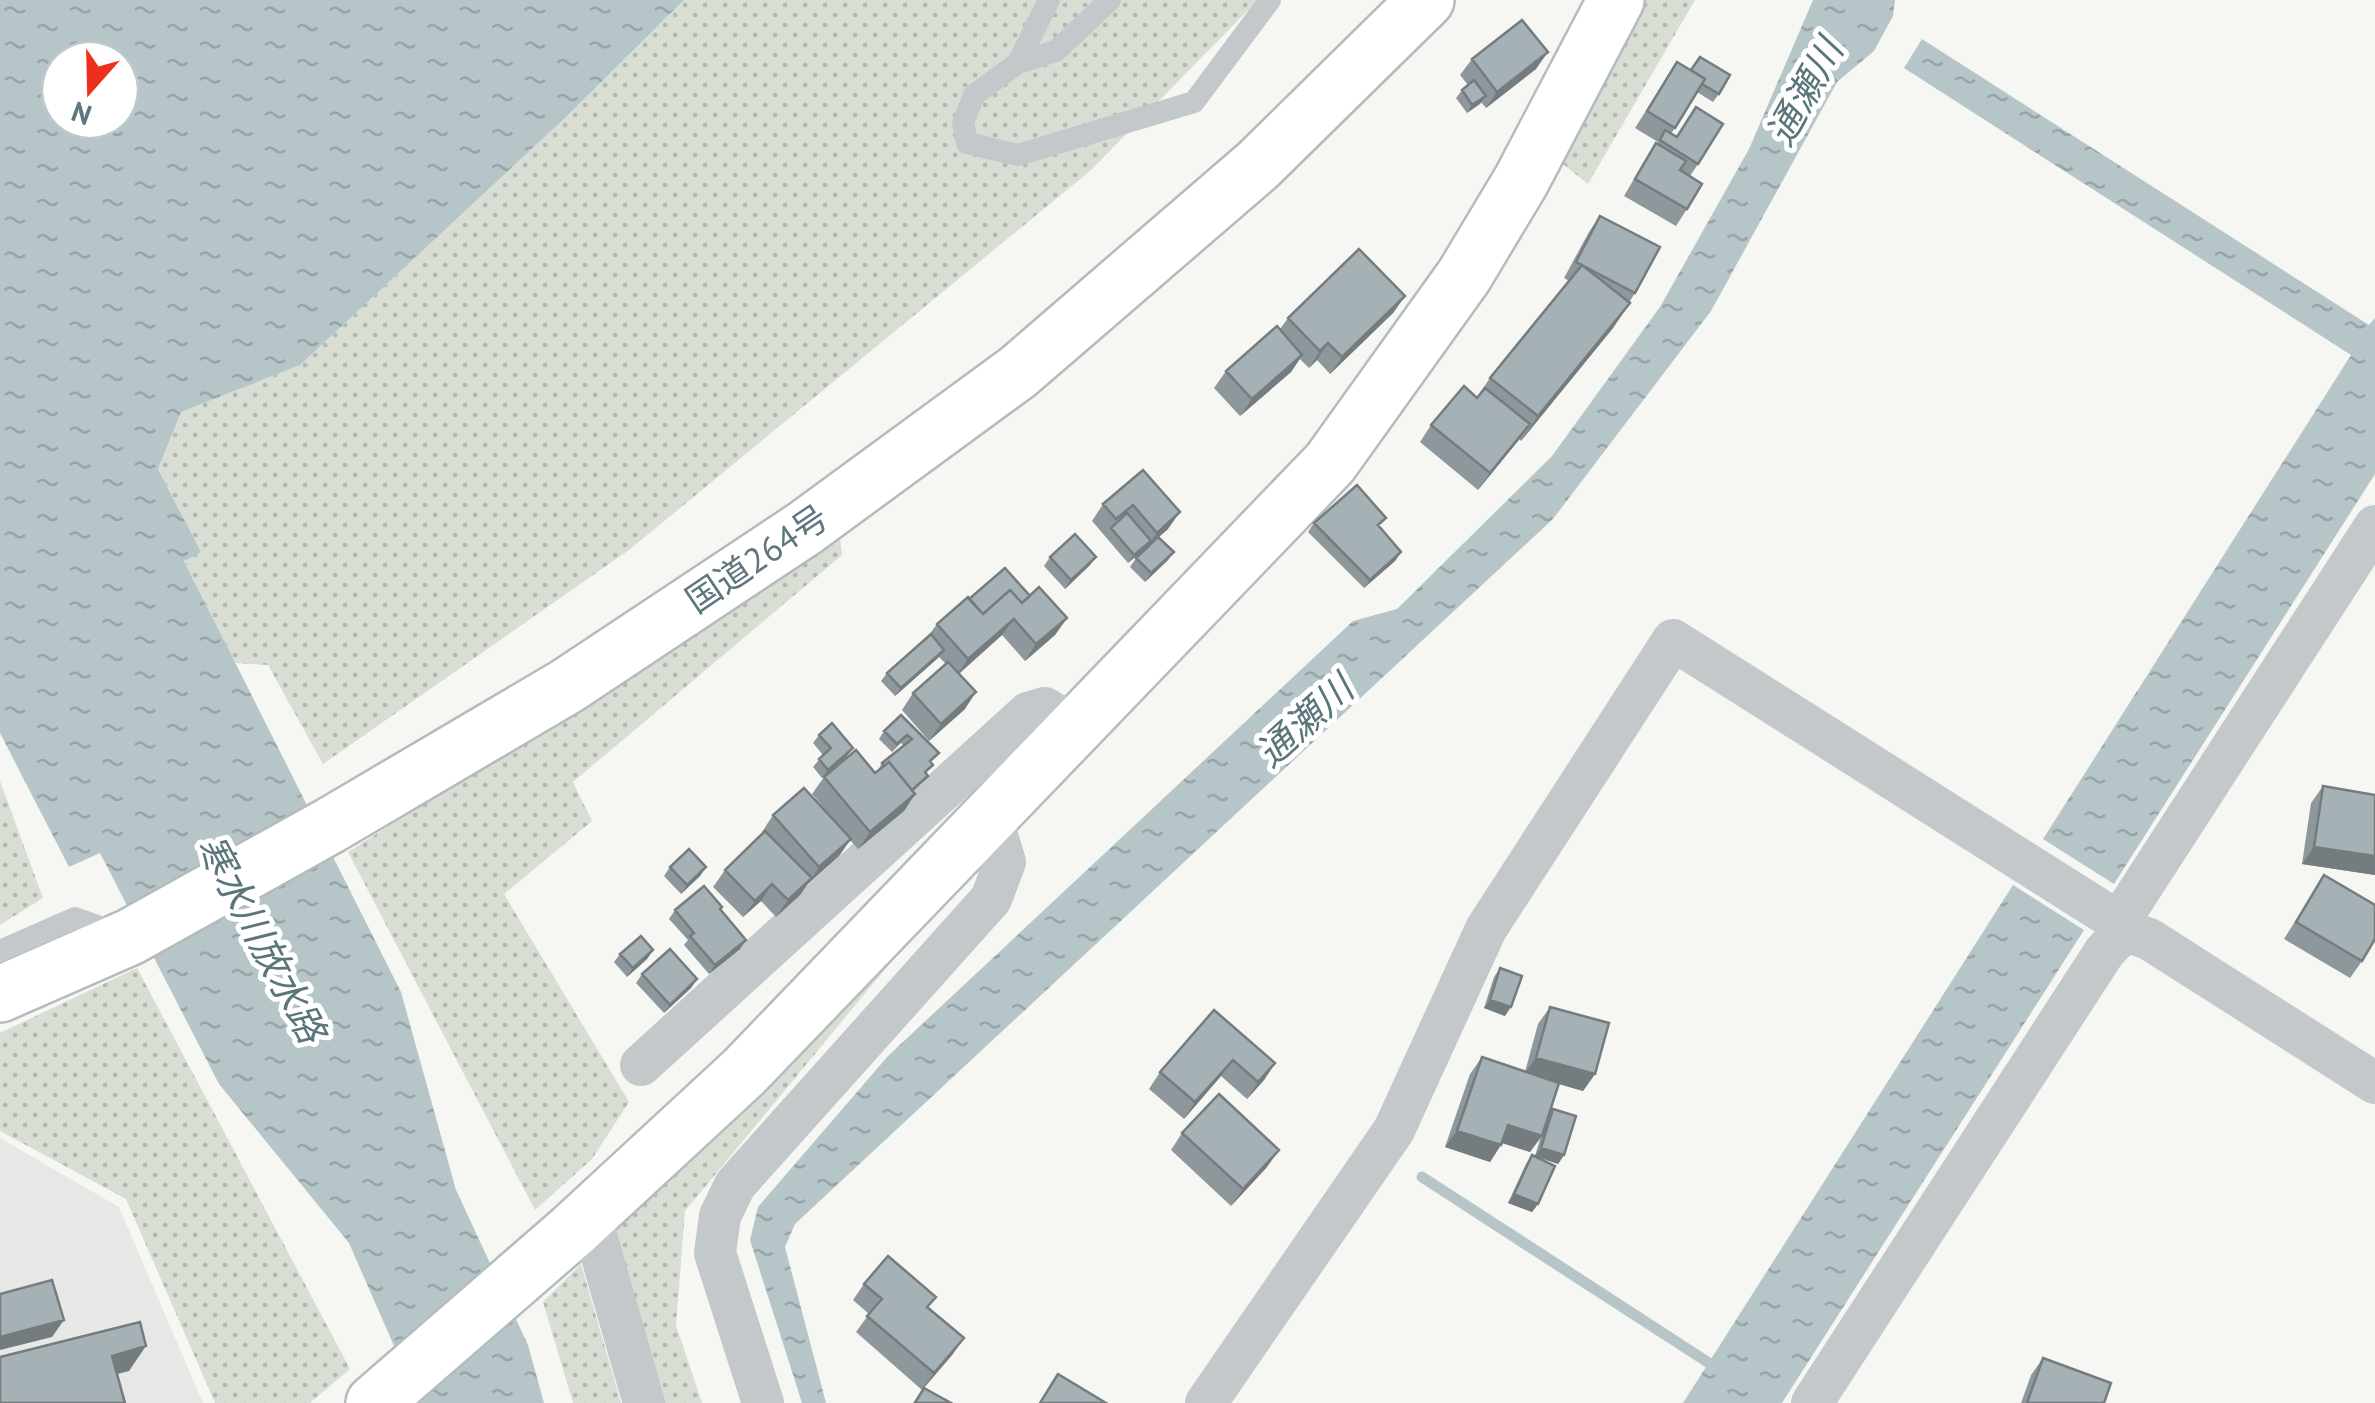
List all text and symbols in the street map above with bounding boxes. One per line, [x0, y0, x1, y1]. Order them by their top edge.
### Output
water label: 通瀬川 [1755, 26, 1855, 153]
north arrow [40, 40, 140, 140]
text: N [66, 93, 96, 134]
street label: 国道264号 [676, 494, 837, 623]
water label: 通瀬川 [1245, 661, 1366, 776]
water label: 寒水川放水路 [187, 826, 339, 1053]

